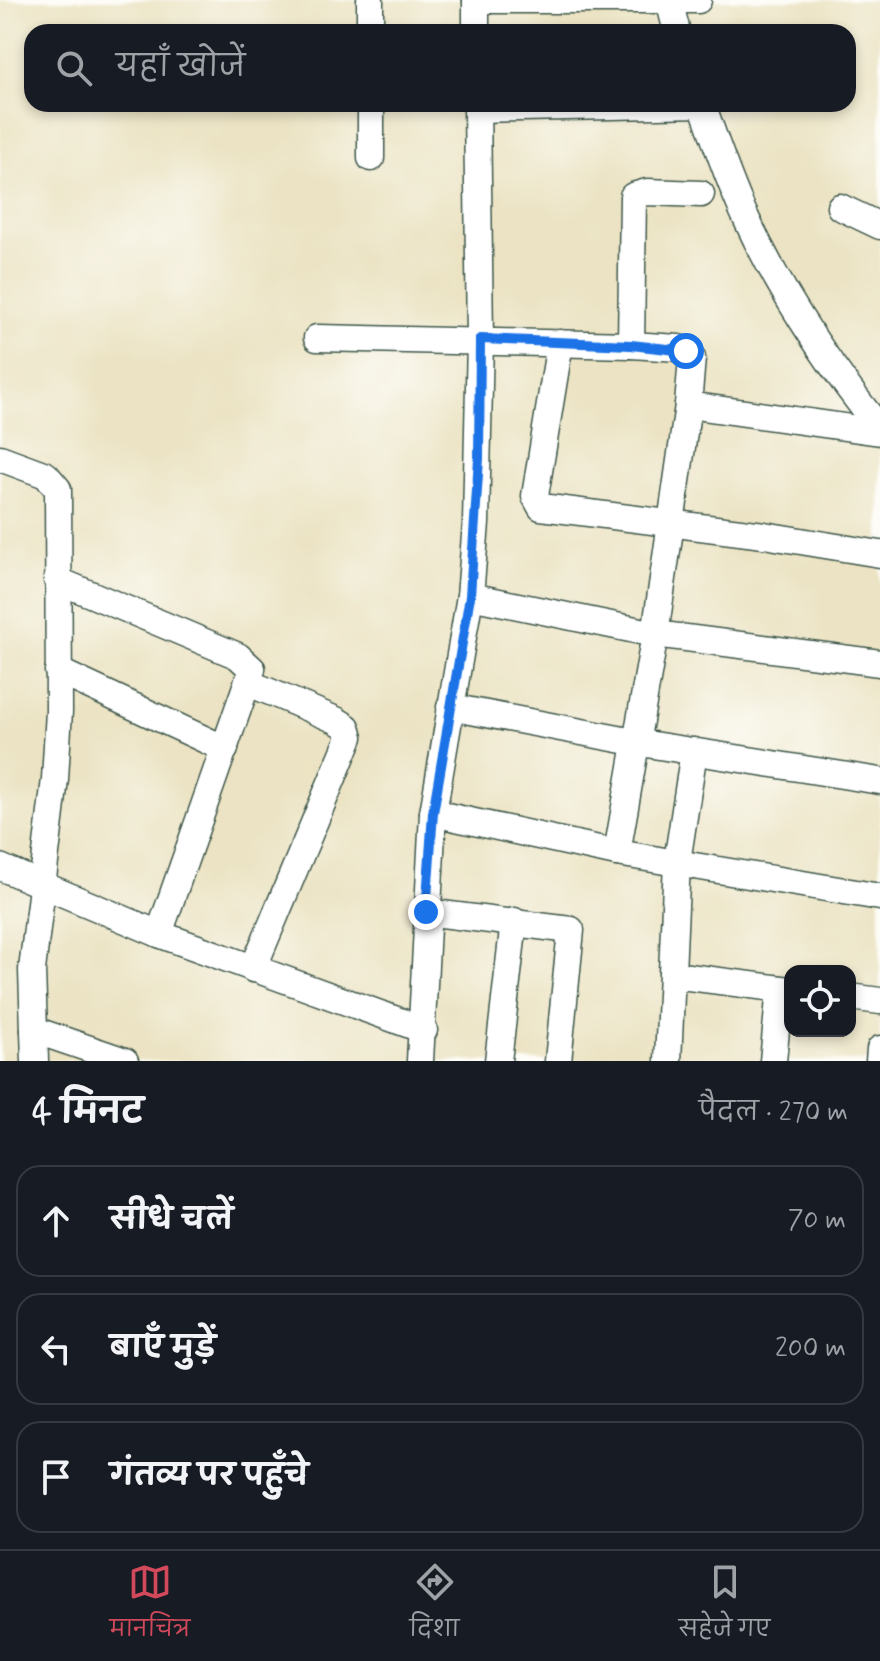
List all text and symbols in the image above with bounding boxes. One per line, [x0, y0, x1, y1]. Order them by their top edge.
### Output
search box [24, 24, 856, 112]
icon: search [52, 46, 96, 90]
text: यहाँ खोजें [116, 48, 245, 87]
route start [668, 333, 704, 369]
route end [408, 894, 444, 930]
map controls [784, 965, 856, 1037]
button: locate [784, 965, 856, 1037]
text: 4 मिनट [32, 1090, 144, 1135]
text: पैदल · 270 m [699, 1096, 848, 1130]
icon: ahead [34, 1199, 78, 1243]
text: सीधे चलें [110, 1201, 233, 1240]
text: 70 m [788, 1204, 846, 1238]
icon: left [34, 1327, 78, 1371]
text: बाएँ मुड़ें [110, 1329, 216, 1368]
text: 200 m [775, 1332, 846, 1366]
icon: arrive [34, 1455, 78, 1499]
text: गंतव्य पर पहुँचे [110, 1457, 309, 1496]
tab: मानचित्र [110, 1560, 190, 1653]
tab: दिशा [410, 1560, 459, 1653]
tab: सहेजे गए [679, 1560, 770, 1653]

